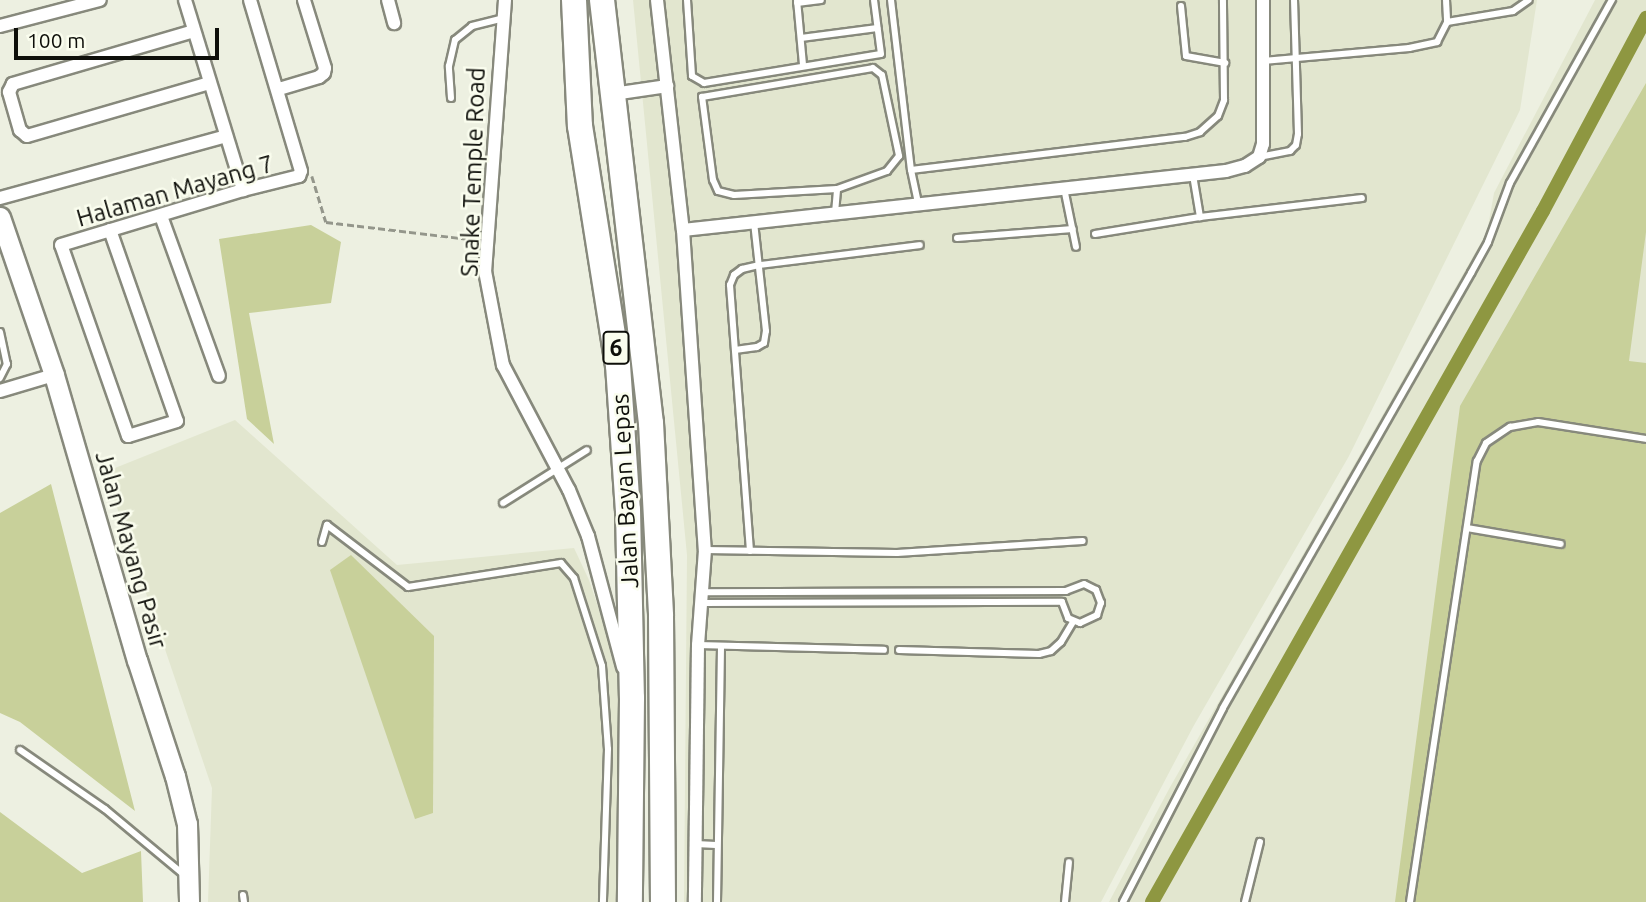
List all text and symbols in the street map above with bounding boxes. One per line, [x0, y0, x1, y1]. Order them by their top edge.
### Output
scale bar [18, 14, 222, 58]
text: 100 m [27, 28, 85, 52]
street label: Snake Temple Road [455, 67, 491, 277]
street label: Halaman Mayang 7 [73, 149, 277, 233]
road number: 6 [602, 328, 630, 368]
street label: Jalan Bayan Lepas [606, 393, 644, 589]
street label: Jalan Mayang Pasir [89, 448, 173, 652]

